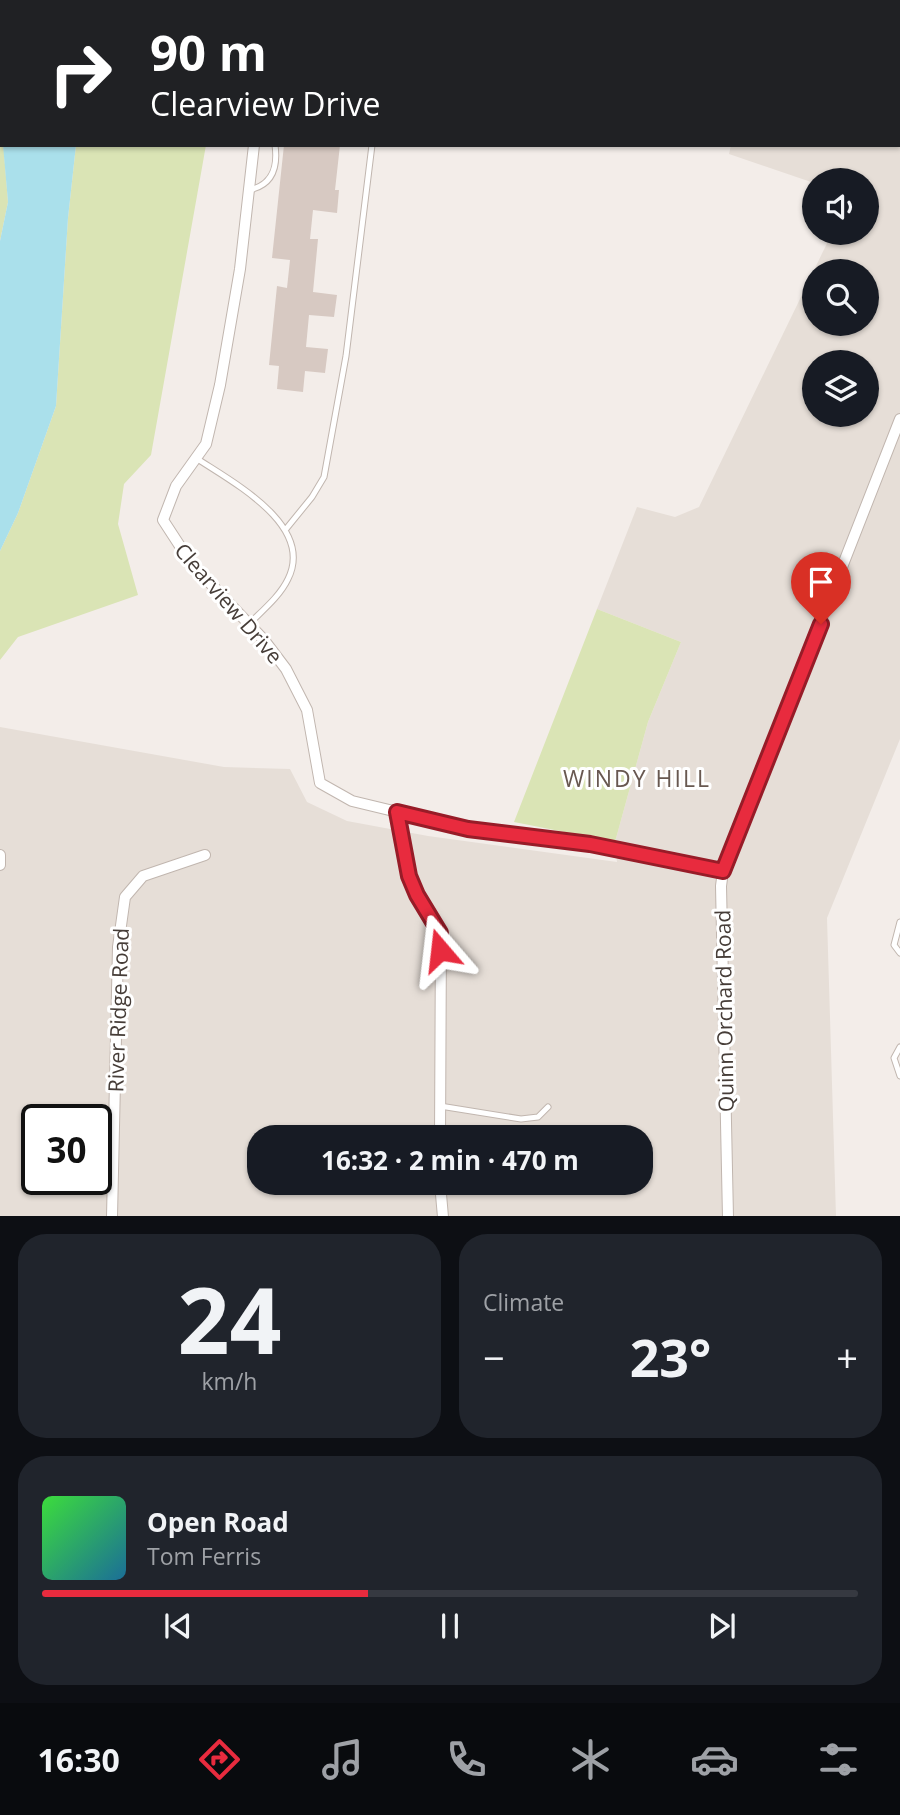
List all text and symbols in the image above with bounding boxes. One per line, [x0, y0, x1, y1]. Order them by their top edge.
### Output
text: 90 m [150, 19, 267, 85]
icon: right [35, 28, 126, 119]
text: Clearview Drive [150, 82, 381, 125]
map controls [802, 168, 879, 427]
button: sound [802, 168, 879, 245]
button: search [802, 259, 879, 336]
button: layers [802, 350, 879, 427]
street label: Clearview Drive [169, 537, 289, 669]
pin [791, 552, 851, 624]
icon: arrive [802, 563, 840, 601]
district label: WINDY HILL [563, 762, 711, 794]
street label: Quinn Orchard Road [708, 910, 740, 1112]
position arrow [403, 913, 477, 987]
street label: River Ridge Road [101, 927, 135, 1093]
speed limit sign: 30 [21, 1104, 112, 1195]
text: 16:32 · 2 min · 470 m [321, 1142, 579, 1178]
text: 24 [177, 1257, 282, 1381]
text: Climate [483, 1286, 564, 1318]
text: 23° [630, 1321, 711, 1392]
text: − [483, 1331, 505, 1383]
text: + [836, 1331, 858, 1383]
text: km/h [202, 1365, 257, 1397]
text: Open Road [147, 1504, 289, 1540]
text: Tom Ferris [147, 1540, 261, 1572]
icon: previous [159, 1607, 197, 1645]
icon: pause [431, 1607, 469, 1645]
icon: next [703, 1607, 741, 1645]
icon: directions [195, 1735, 244, 1784]
icon: music [318, 1735, 367, 1784]
icon: phone [442, 1735, 491, 1784]
icon: climate [566, 1735, 615, 1784]
icon: car [690, 1735, 739, 1784]
icon: filters [814, 1735, 863, 1784]
text: 16:30 [37, 1738, 120, 1781]

